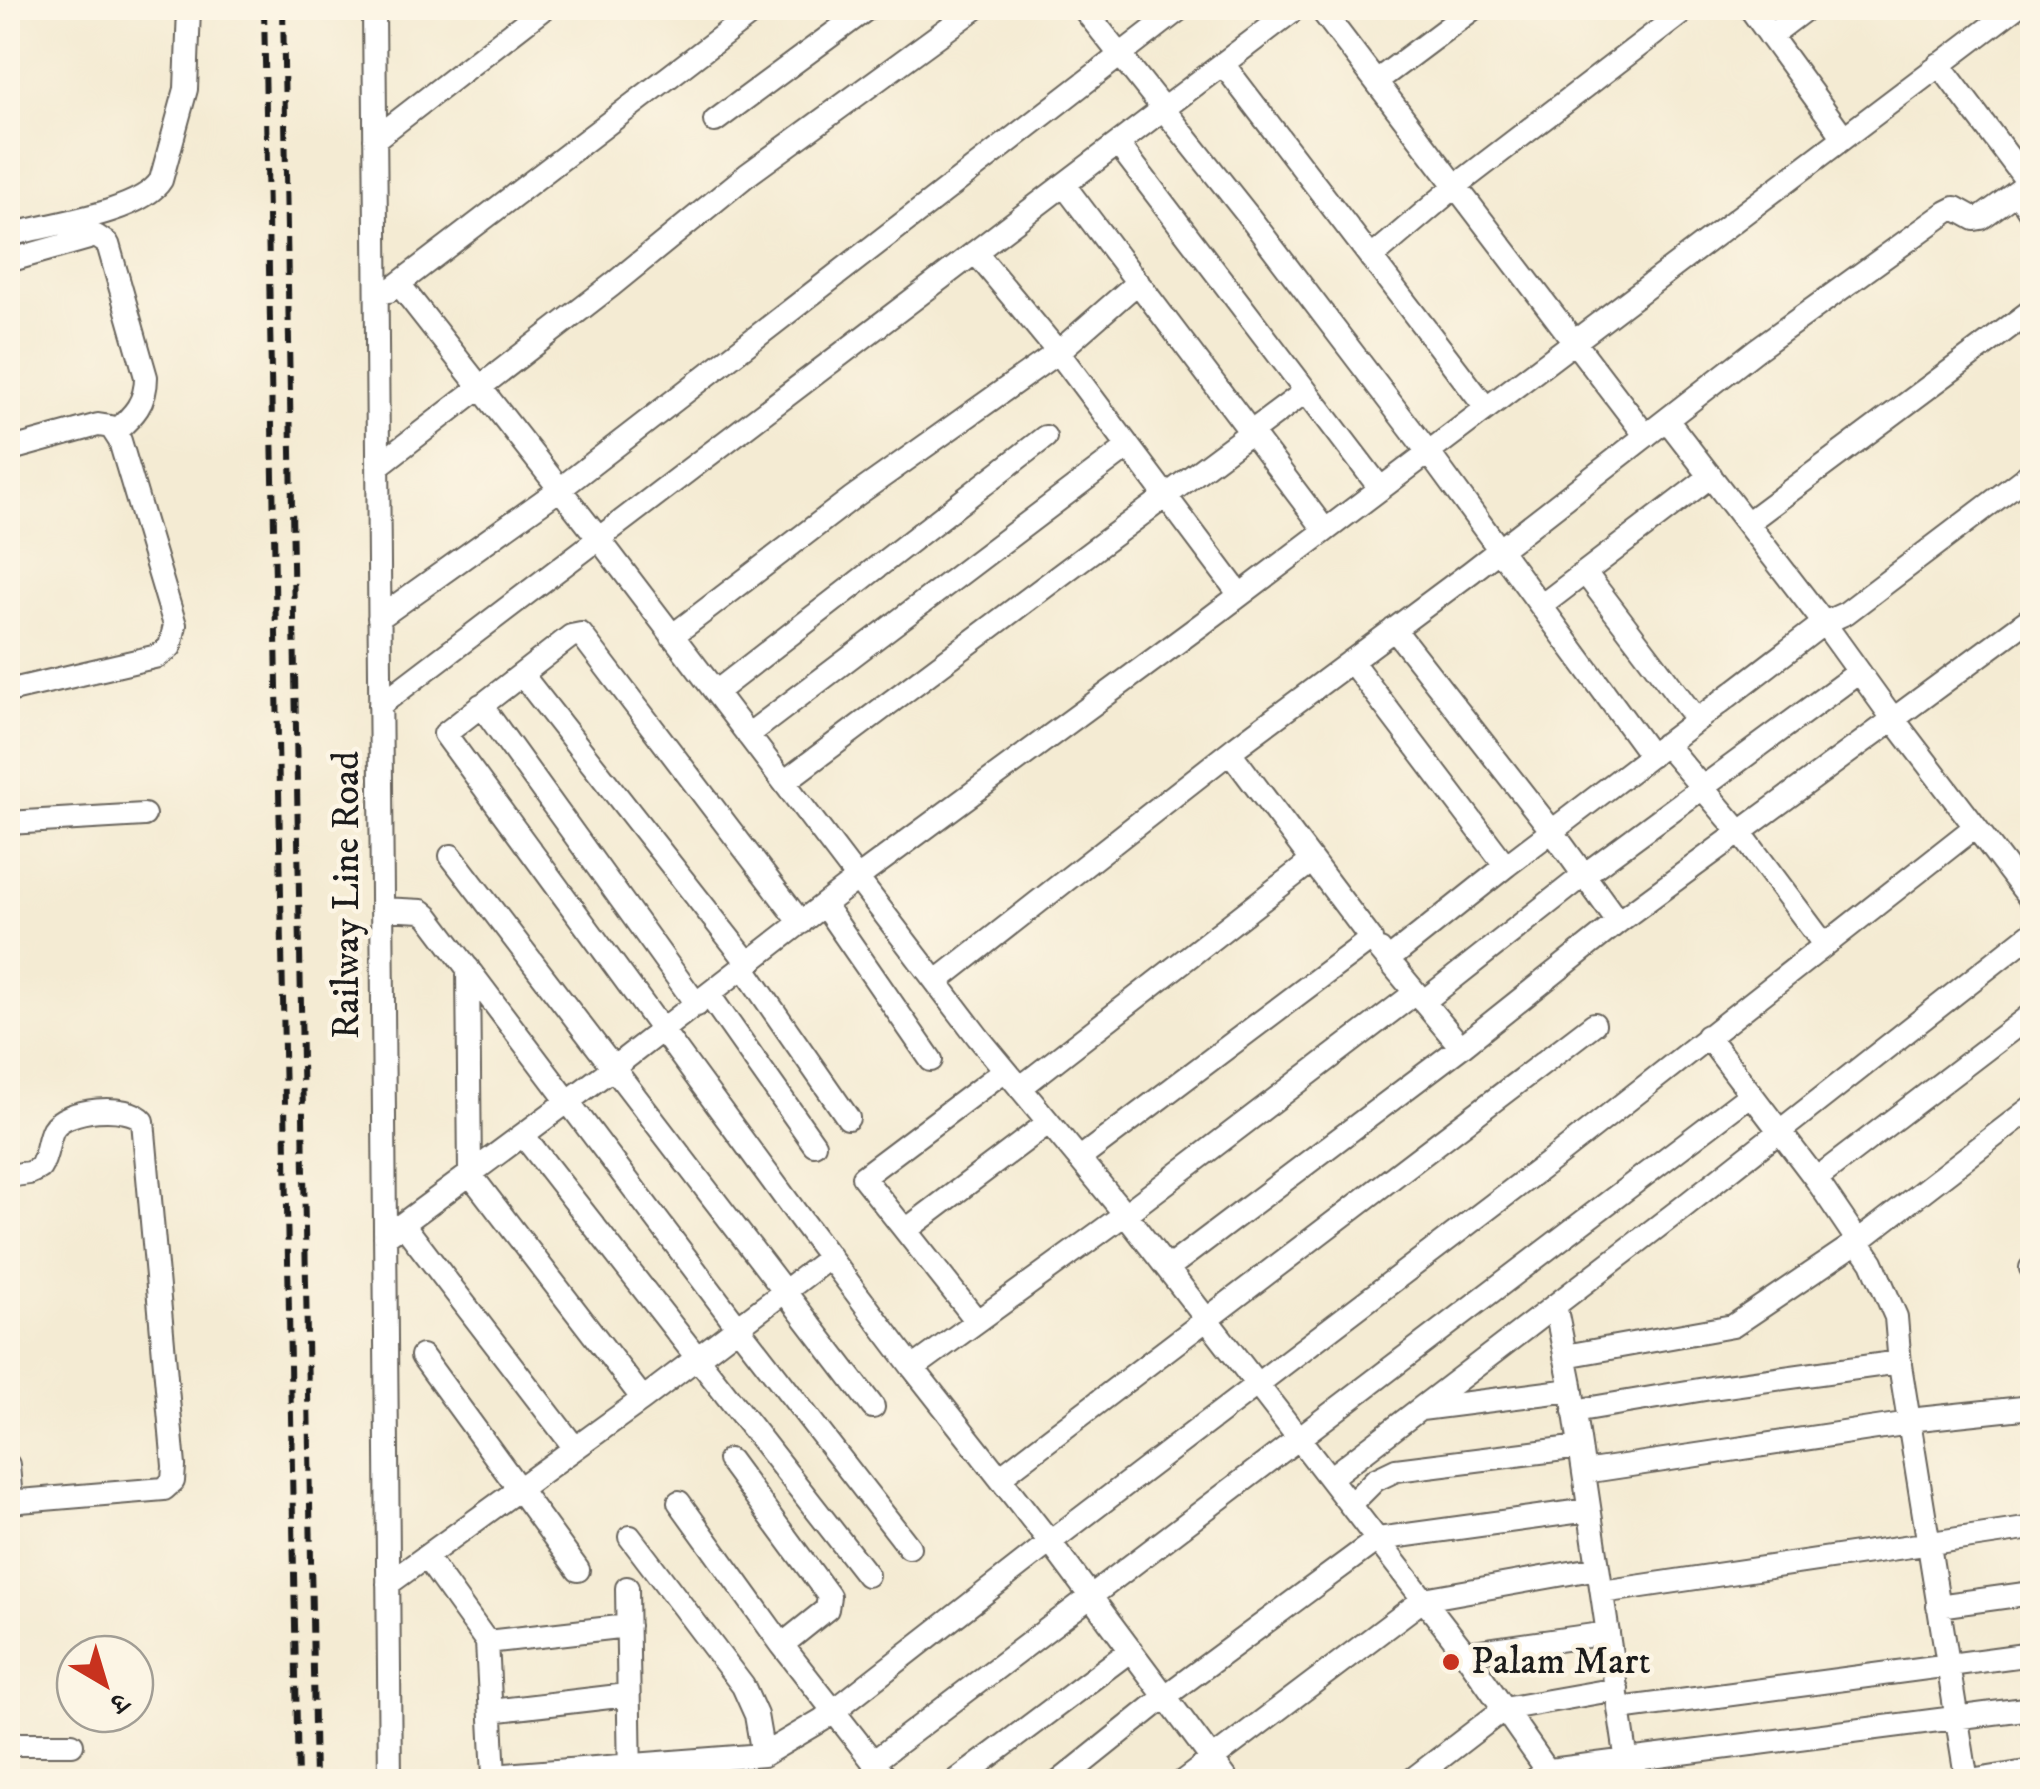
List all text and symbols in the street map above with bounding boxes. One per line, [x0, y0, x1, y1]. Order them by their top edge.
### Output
street label: Railway Line Road [323, 751, 371, 1039]
north arrow [55, 1634, 155, 1734]
place label: Palam Mart [1471, 1638, 1651, 1686]
marker: Palam Mart [1440, 1651, 1462, 1673]
text: उ [102, 1683, 137, 1722]

